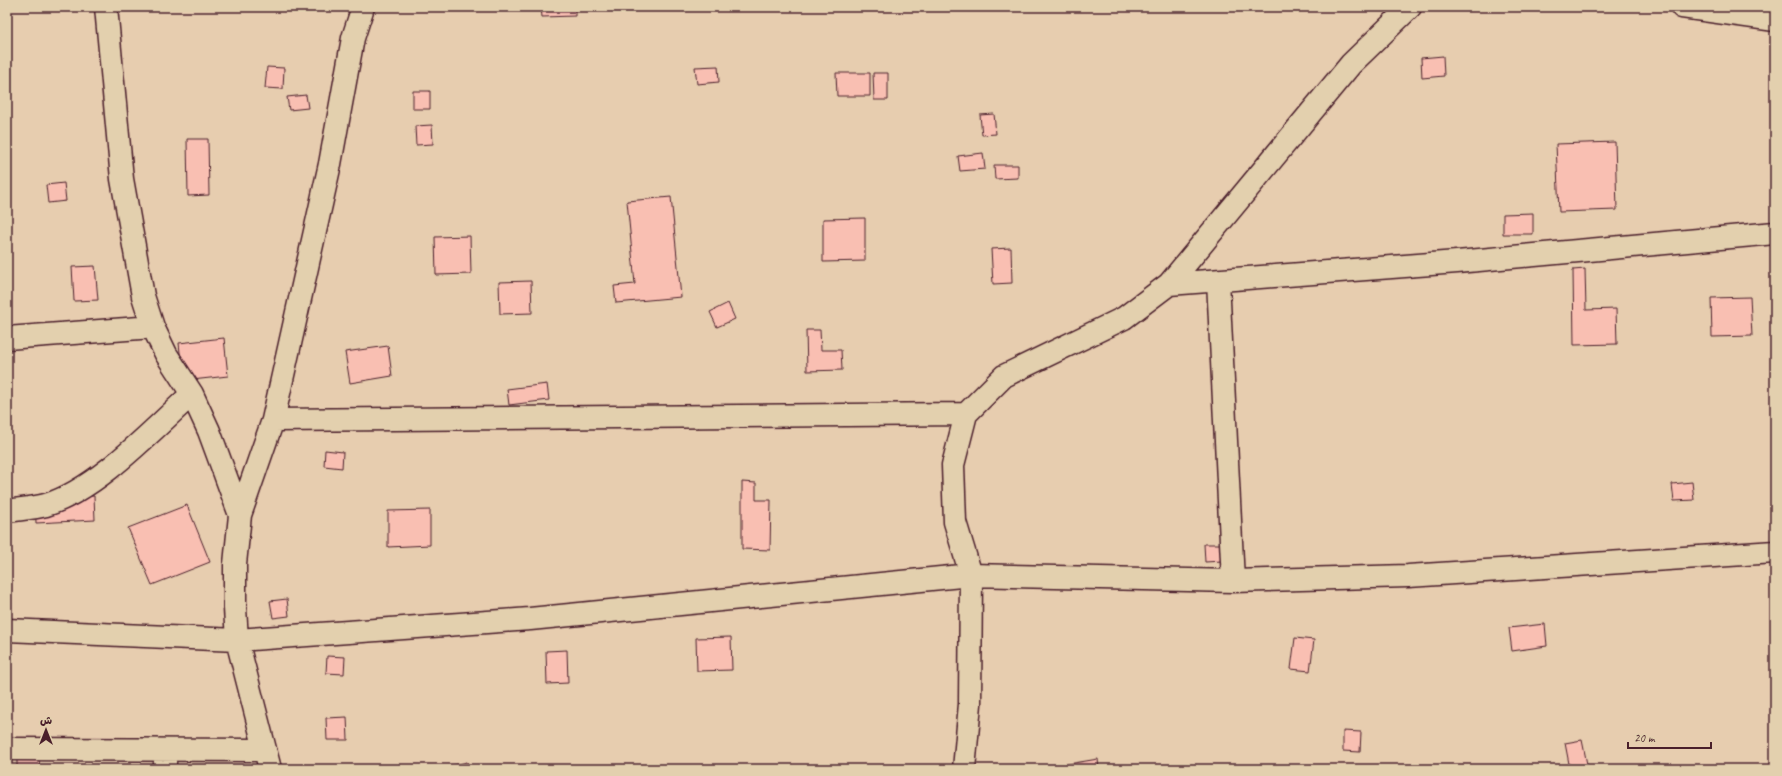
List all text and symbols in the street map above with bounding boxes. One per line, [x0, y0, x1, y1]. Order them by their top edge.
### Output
north arrow [26, 710, 66, 750]
text: ش [40, 713, 52, 727]
scale bar [1628, 724, 1711, 750]
text: 20 m [1634, 730, 1656, 746]

